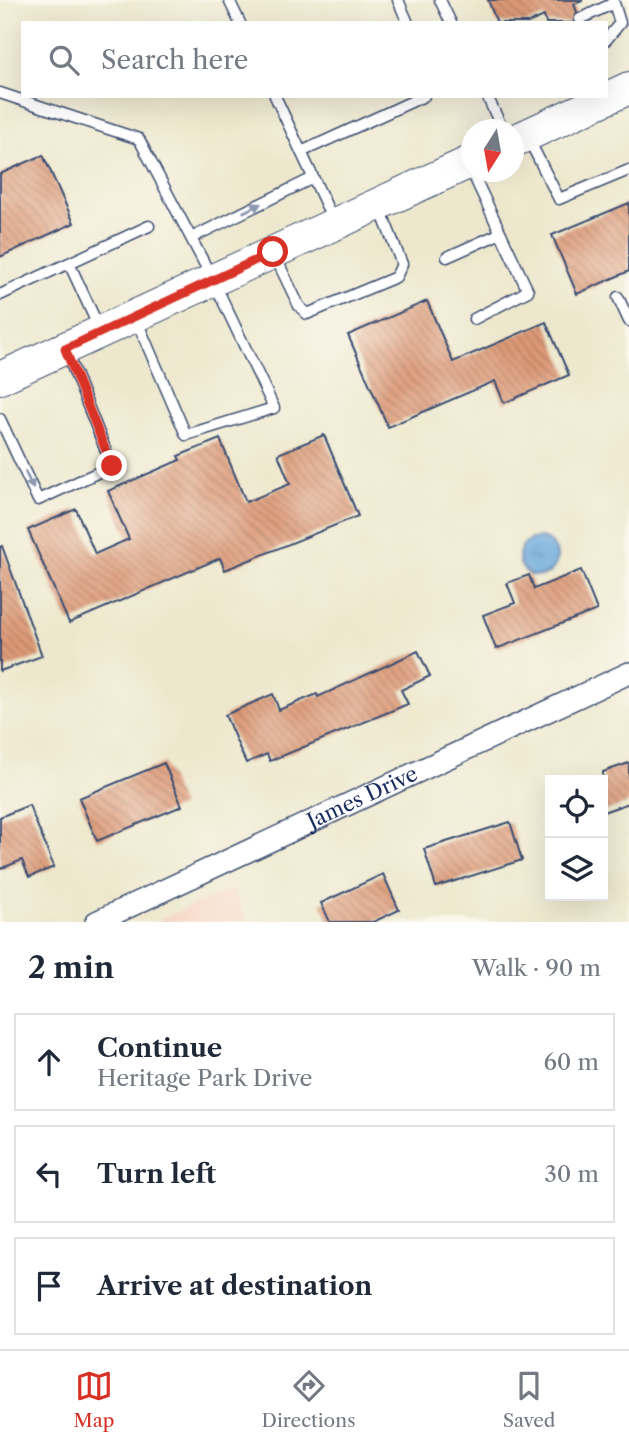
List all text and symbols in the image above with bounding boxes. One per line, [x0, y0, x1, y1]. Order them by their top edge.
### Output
search box [21, 21, 608, 98]
icon: search [45, 41, 83, 79]
text: Search here [101, 44, 248, 76]
north arrow [461, 119, 524, 182]
one-way arrow [242, 202, 262, 213]
route start [257, 236, 288, 267]
route end [96, 450, 127, 481]
one-way arrow [24, 470, 35, 491]
street label: James Drive [300, 761, 421, 835]
map controls [545, 775, 608, 901]
button: locate [545, 775, 608, 838]
button: layers [545, 838, 608, 901]
text: 2 min [28, 949, 114, 986]
text: Walk · 90 m [472, 954, 601, 982]
text: Continue [97, 1032, 222, 1064]
icon: ahead [30, 1043, 68, 1081]
text: 60 m [543, 1048, 599, 1076]
text: Heritage Park Drive [97, 1064, 312, 1092]
icon: left [30, 1155, 68, 1193]
text: Turn left [97, 1158, 216, 1190]
text: 30 m [544, 1160, 599, 1188]
icon: arrive [30, 1267, 68, 1305]
text: Arrive at destination [97, 1270, 372, 1302]
tab: Map [74, 1367, 114, 1432]
tab: Directions [262, 1367, 355, 1432]
tab: Saved [503, 1367, 555, 1432]

